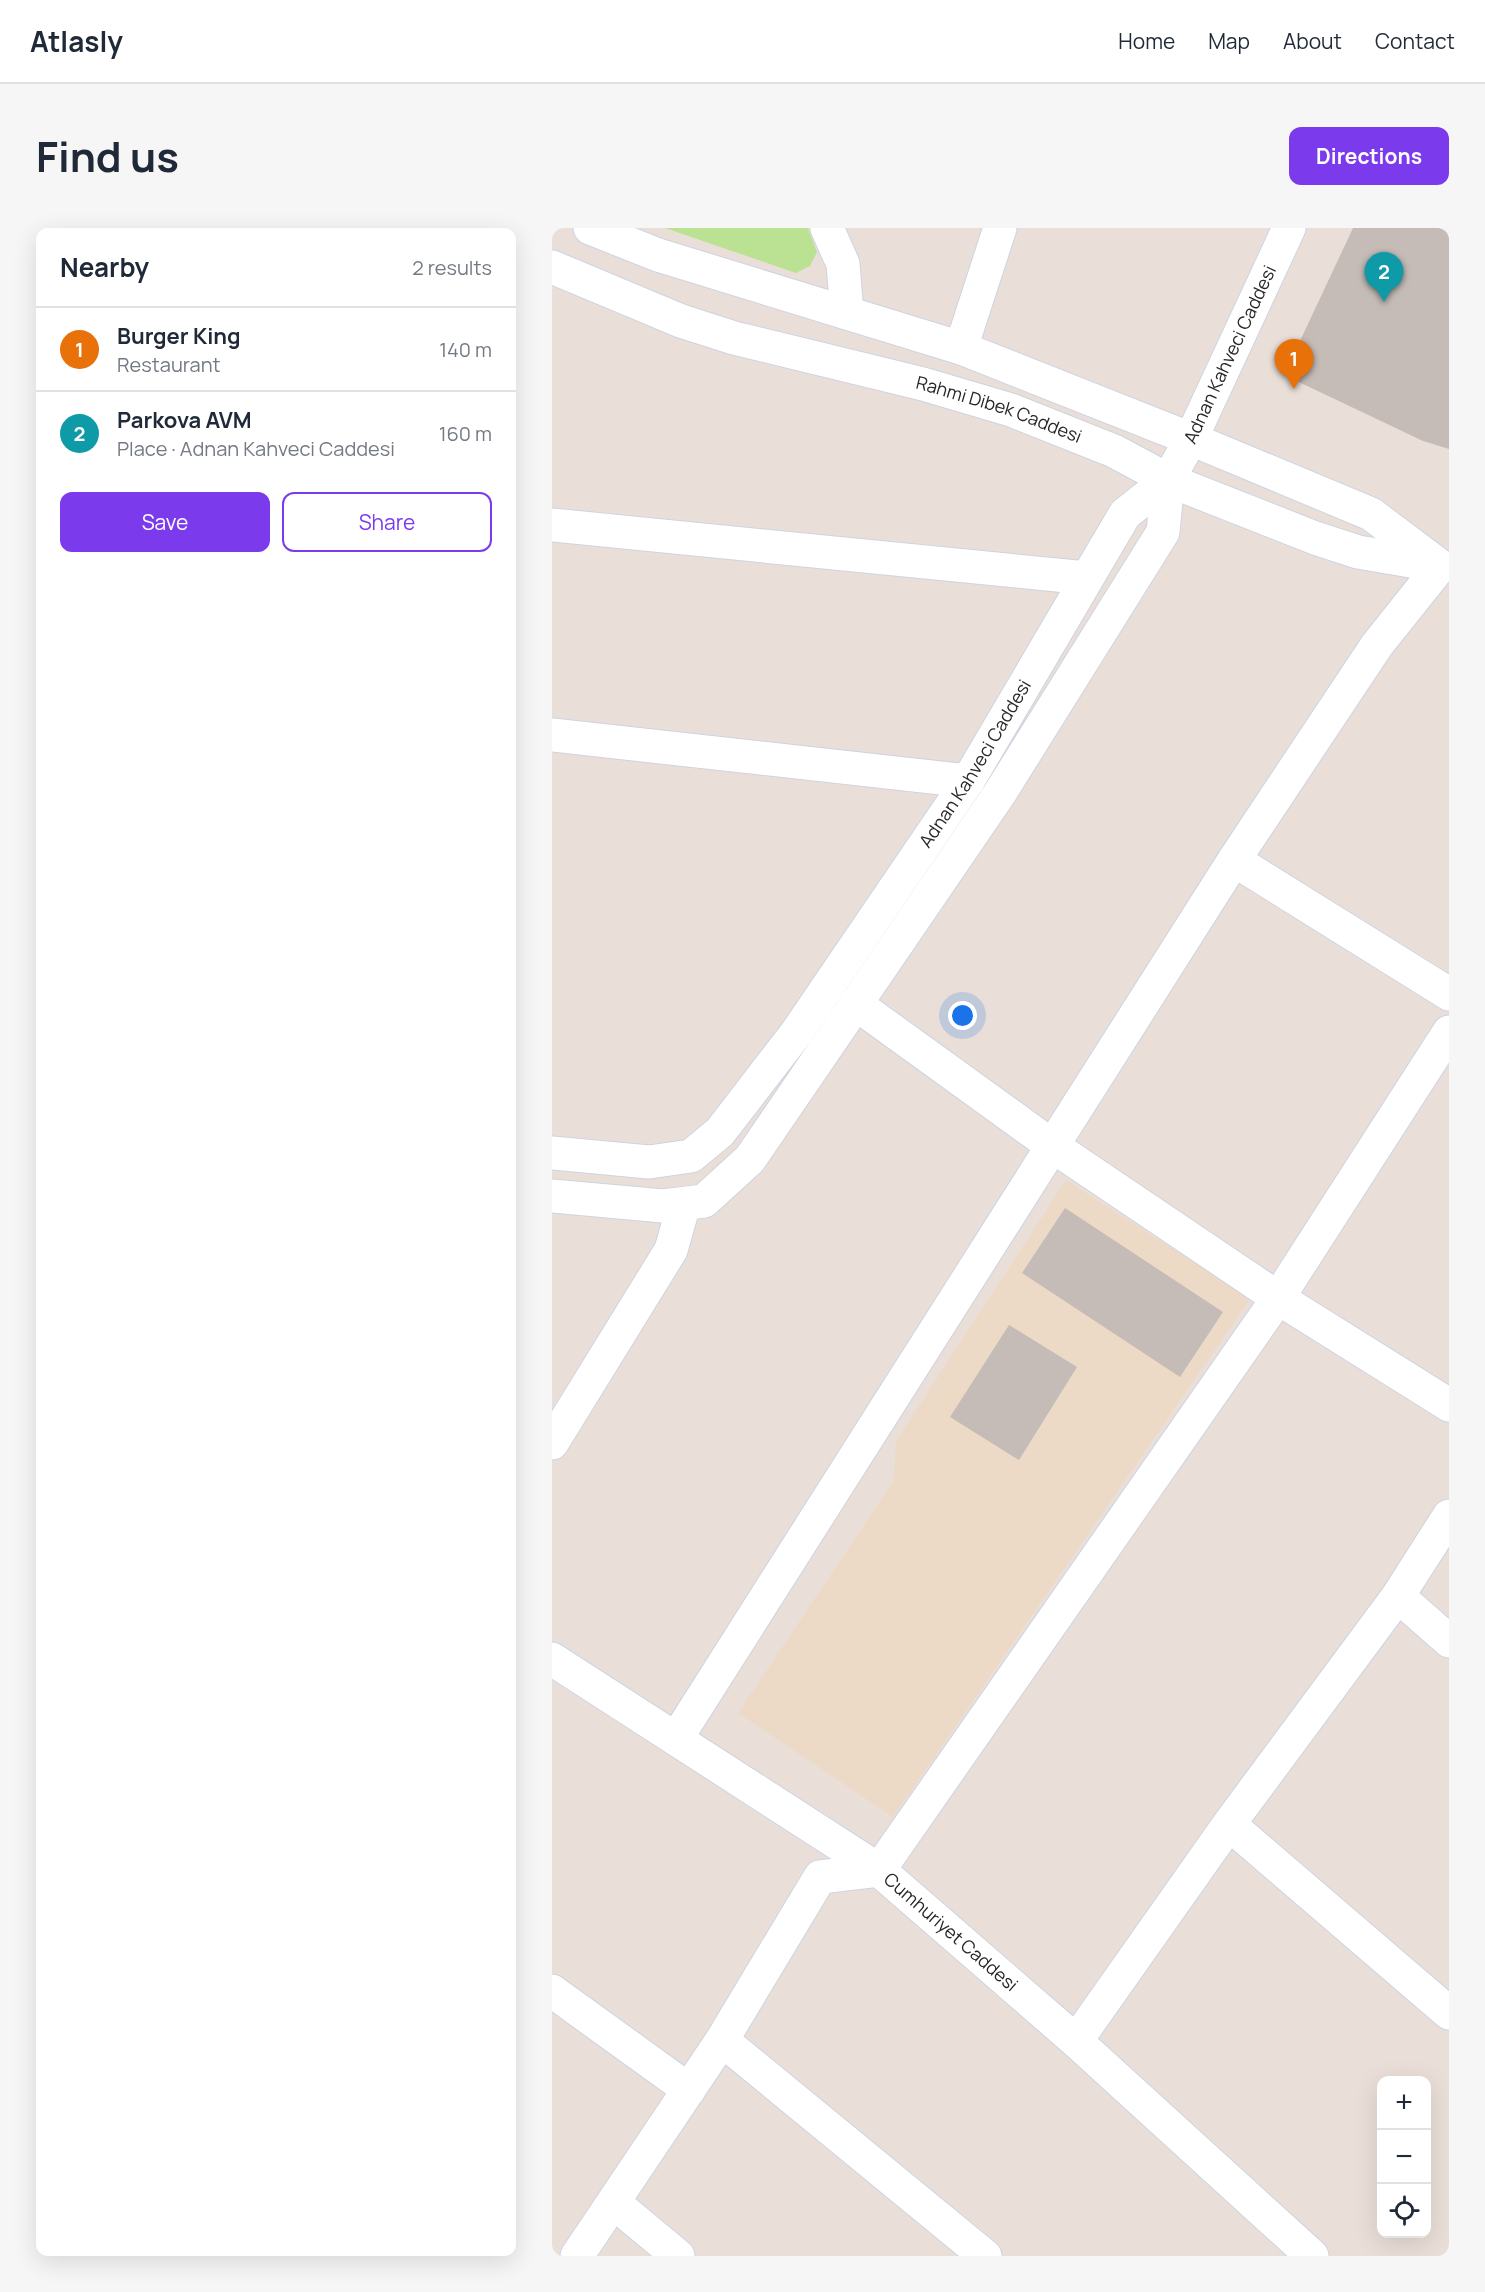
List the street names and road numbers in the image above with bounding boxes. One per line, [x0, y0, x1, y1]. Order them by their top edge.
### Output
street label: Adnan Kahveci Caddesi [1178, 261, 1281, 447]
street label: Rahmi Dibek Caddesi [914, 370, 1086, 448]
street label: Adnan Kahveci Caddesi [913, 675, 1036, 852]
street label: Cumhuriyet Caddesi [879, 1867, 1023, 1996]

